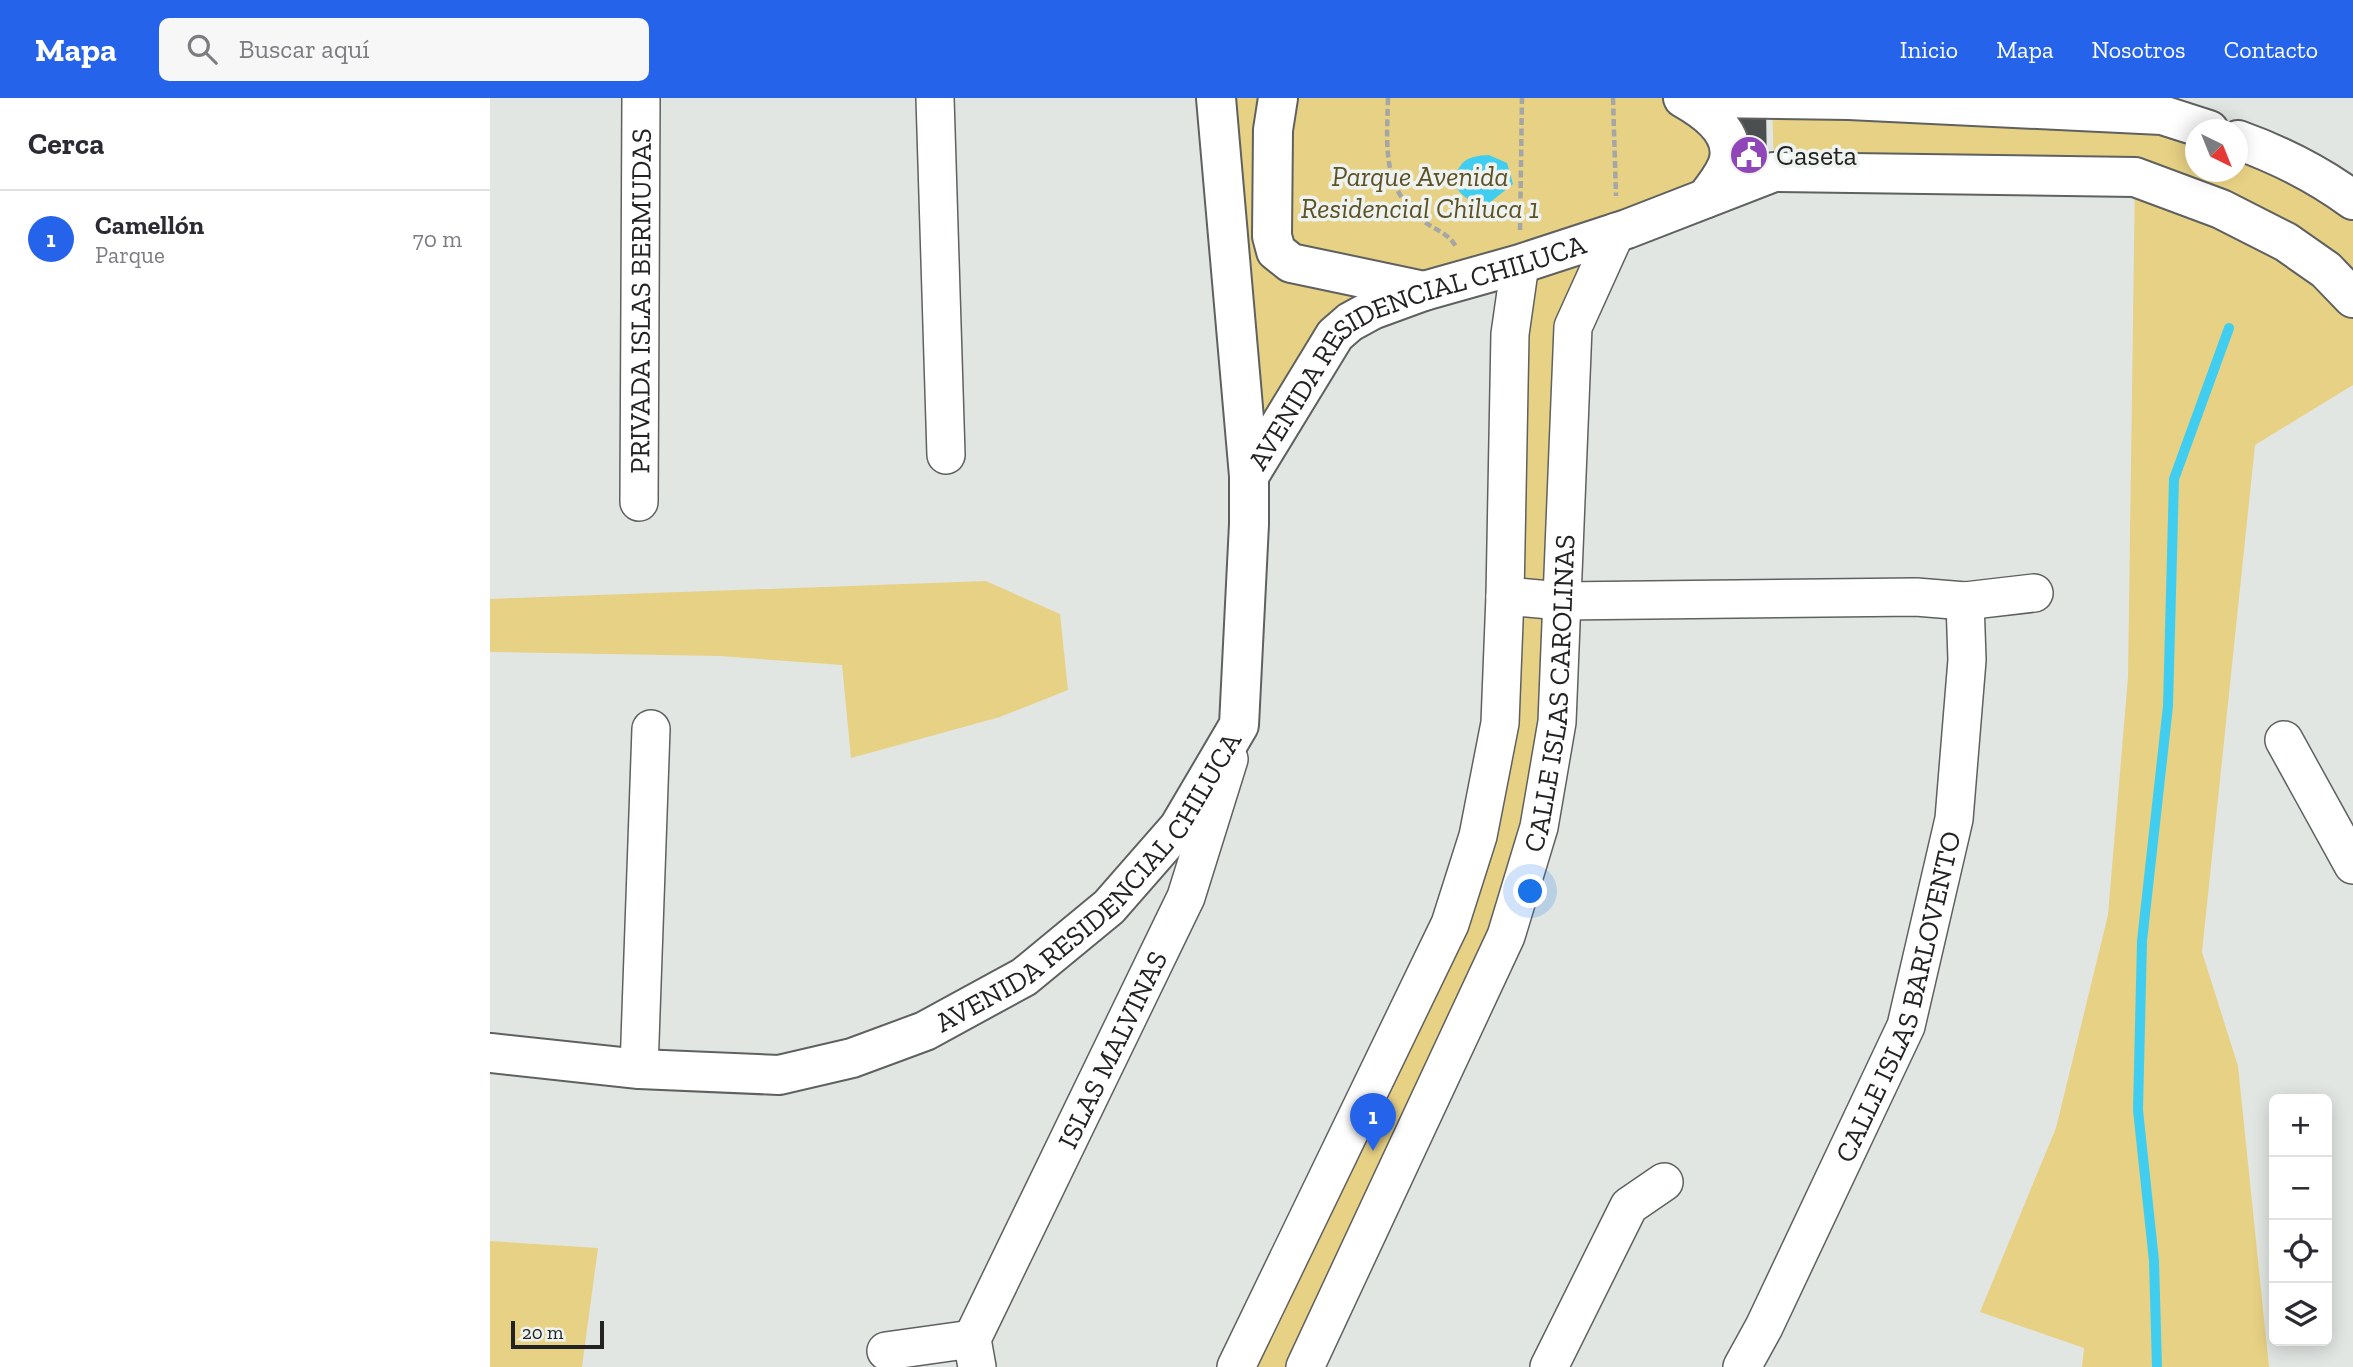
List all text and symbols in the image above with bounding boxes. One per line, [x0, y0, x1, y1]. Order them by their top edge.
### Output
search box [159, 18, 649, 81]
text: Mapa [35, 30, 117, 69]
icon: search [183, 30, 221, 68]
text: Buscar aquí [239, 33, 370, 65]
text: Inicio [1900, 35, 1958, 64]
text: Mapa [1996, 35, 2053, 64]
text: Nosotros [2091, 35, 2186, 64]
text: Contacto [2224, 35, 2318, 64]
north arrow [2185, 119, 2248, 182]
text: Cerca [28, 126, 104, 162]
street label: PRIVADA ISLAS BERMUDAS [623, 128, 658, 474]
public building icon: Caseta [1728, 134, 1770, 176]
place label: Caseta [1776, 139, 1857, 172]
park label: Parque Avenida Residencial Chiluca 1 [1301, 160, 1539, 225]
text: Camellón [95, 209, 204, 241]
text: 1 [46, 225, 56, 253]
text: 70 m [413, 225, 462, 253]
street label: AVENIDA RESIDENCIAL CHILUCA [1241, 227, 1591, 476]
text: Parque [95, 241, 165, 269]
street label: CALLE ISLAS CAROLINAS [1516, 534, 1582, 856]
street label: AVENIDA RESIDENCIAL CHILUCA [930, 726, 1248, 1039]
street label: CALLE ISLAS BARLOVENTO [1828, 828, 1968, 1168]
your location [1513, 874, 1547, 908]
street label: ISLAS MALVINAS [1051, 946, 1174, 1154]
pin: 1 [1350, 1093, 1396, 1151]
map controls [2269, 1094, 2332, 1346]
button: + [2269, 1094, 2332, 1157]
button: − [2269, 1157, 2332, 1220]
button: locate [2269, 1220, 2332, 1283]
button: layers [2269, 1283, 2332, 1346]
scale bar [511, 1318, 604, 1350]
text: 20 m [522, 1321, 563, 1344]

